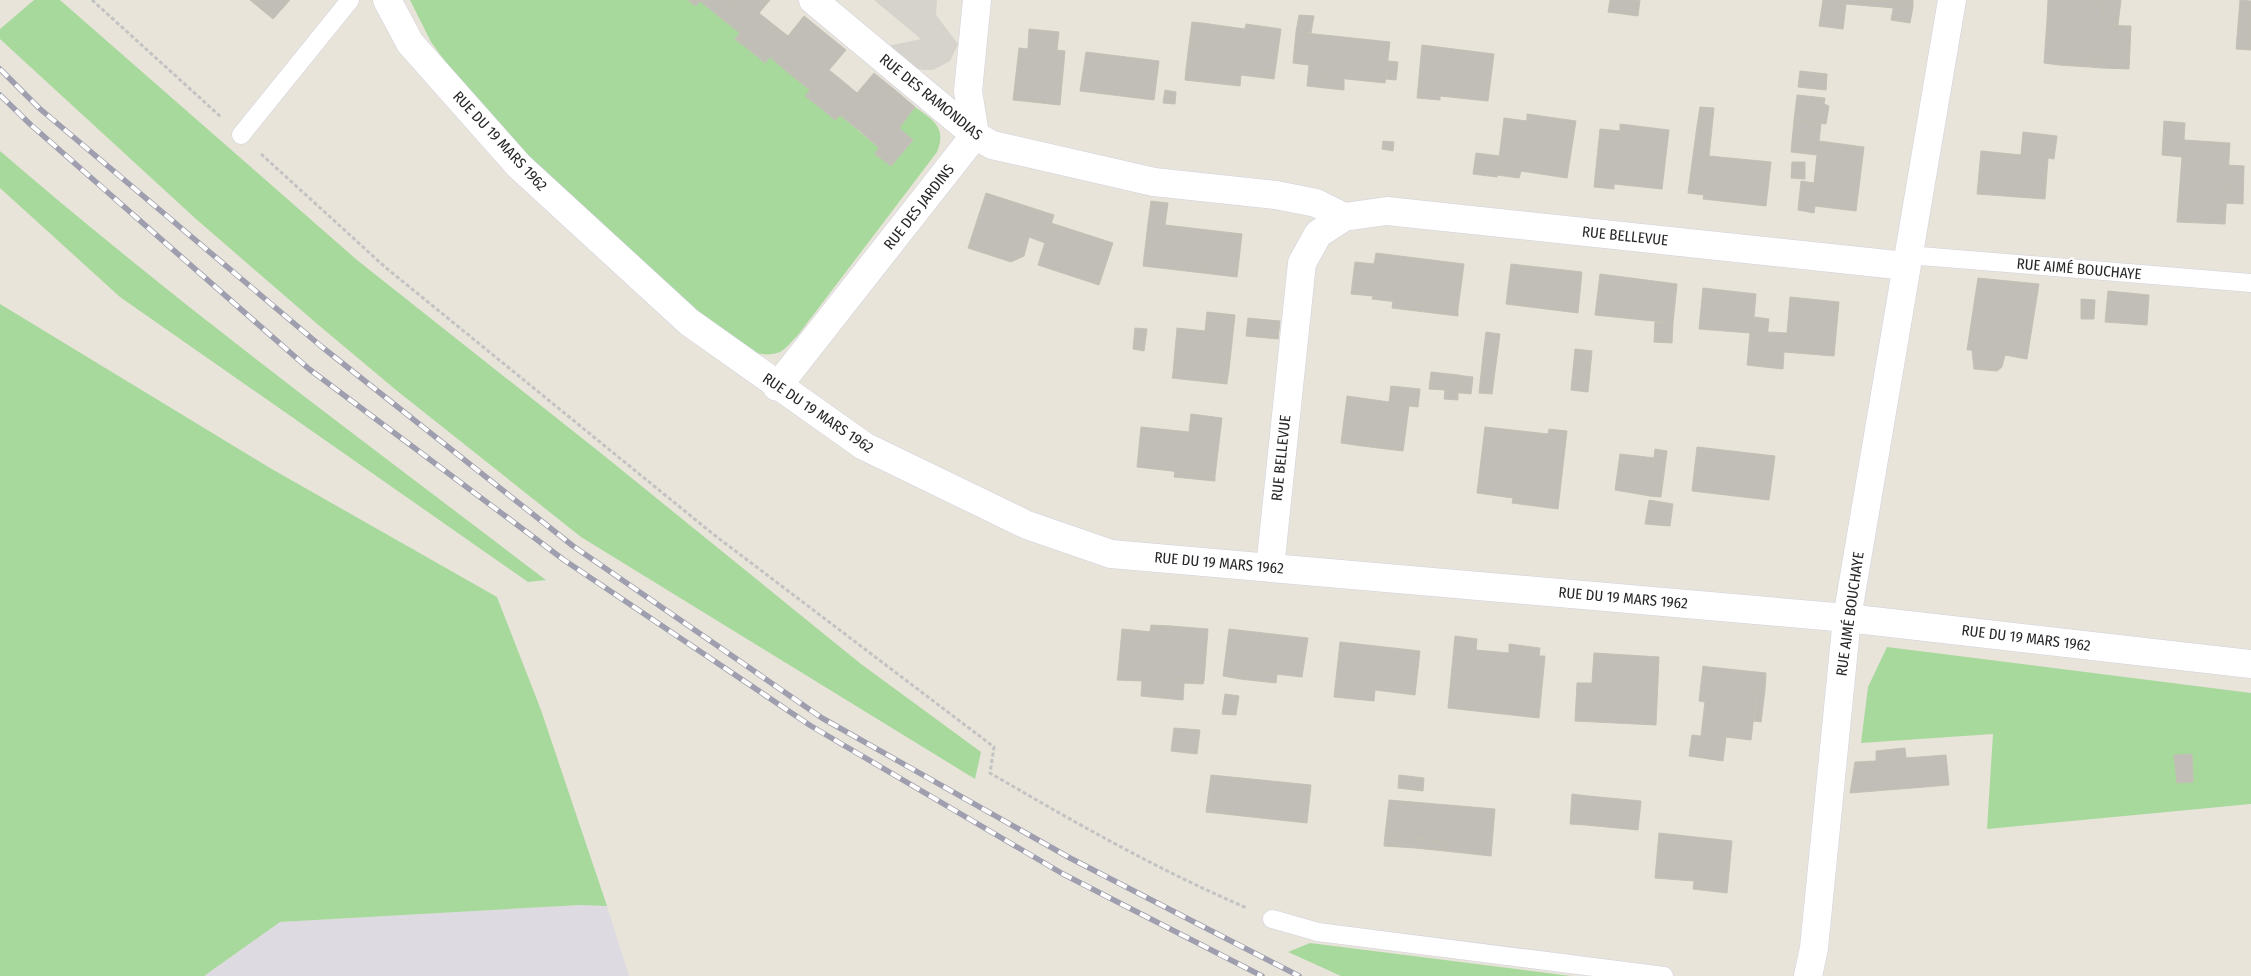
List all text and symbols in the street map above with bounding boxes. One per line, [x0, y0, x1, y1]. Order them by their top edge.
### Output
street label: RUE DES RAMONDIAS [876, 50, 986, 144]
street label: RUE DU 19 MARS 1962 [449, 87, 551, 195]
street label: RUE DES JARDINS [880, 161, 958, 253]
street label: RUE BELLEVUE [1581, 223, 1669, 249]
street label: RUE AIMÉ BOUCHAYE [2016, 255, 2142, 283]
street label: RUE DU 19 MARS 1962 [759, 369, 877, 457]
street label: RUE BELLEVUE [1268, 414, 1294, 502]
street label: RUE DU 19 MARS 1962 [1154, 548, 1285, 578]
street label: RUE AIMÉ BOUCHAYE [1832, 551, 1868, 677]
street label: RUE DU 19 MARS 1962 [1558, 583, 1689, 613]
street label: RUE DU 19 MARS 1962 [1960, 621, 2092, 655]

